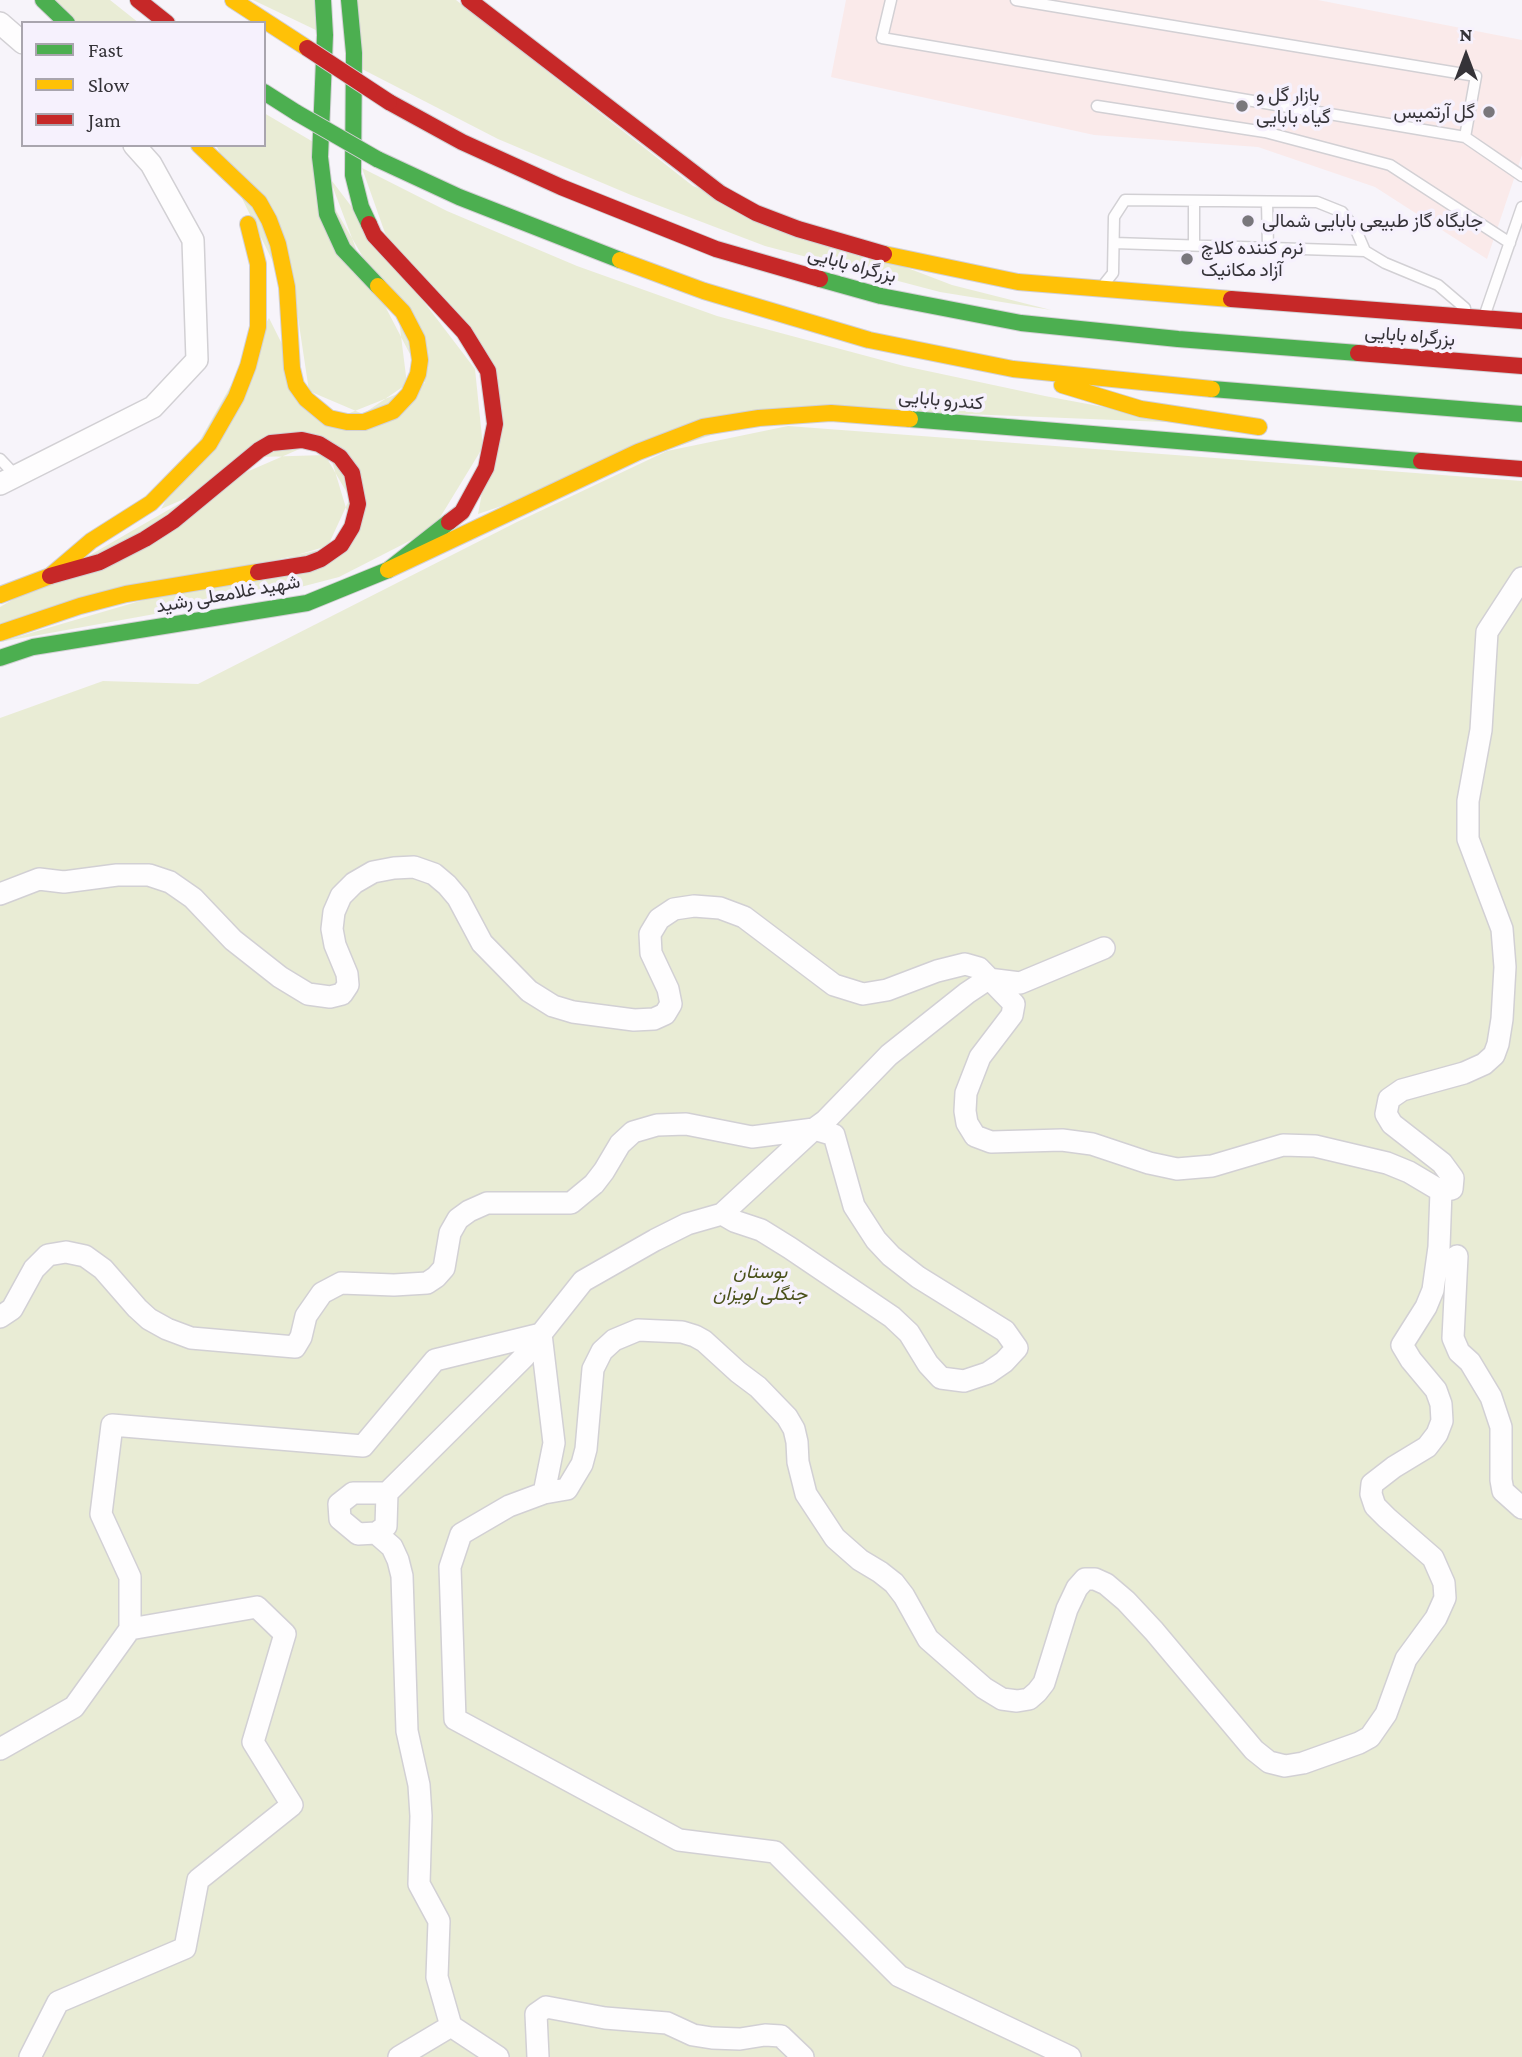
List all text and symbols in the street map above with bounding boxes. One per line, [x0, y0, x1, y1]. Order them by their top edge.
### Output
legend [21, 21, 266, 147]
north arrow [1431, 21, 1501, 91]
text: N [1460, 24, 1472, 45]
text: Fast [88, 38, 123, 62]
text: Slow [88, 73, 129, 97]
place label: بازار گل و گیاه بابایی [1256, 84, 1331, 128]
marker: بازار گل و گیاه بابایی [1234, 98, 1250, 114]
place label: گل آرتمیس [1394, 101, 1475, 123]
marker: گل آرتمیس [1481, 104, 1497, 120]
text: Jam [88, 108, 121, 132]
place label: جایگاه گاز طبیعی بابایی شمالی [1262, 210, 1483, 232]
marker: جایگاه گاز طبیعی بابایی شمالی [1240, 213, 1256, 229]
place label: نرم کننده کلاچ آزاد مکانیک [1201, 237, 1303, 281]
street label: بزرگراه بابایی [805, 242, 899, 288]
marker: نرم کننده کلاچ آزاد مکانیک [1179, 251, 1195, 267]
street label: بزرگراه بابایی [1364, 321, 1456, 351]
street label: کندرو بابایی [898, 385, 984, 415]
street label: شهید غلامعلی رشید [154, 570, 302, 618]
park label: بوستان جنگلی لویزان [713, 1261, 807, 1305]

